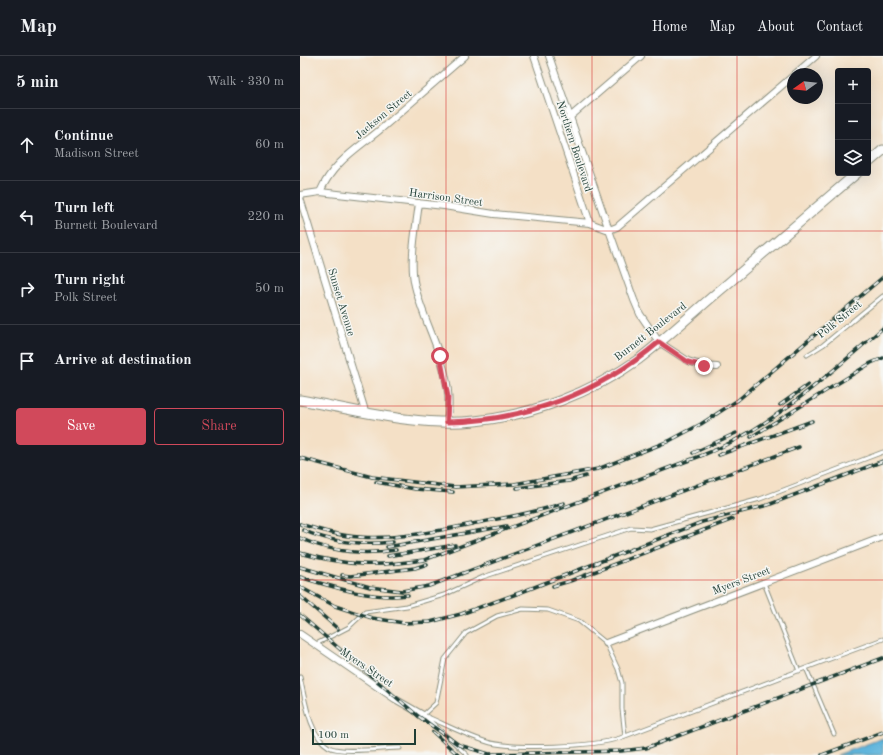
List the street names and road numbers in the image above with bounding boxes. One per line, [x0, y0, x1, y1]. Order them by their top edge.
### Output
street label: Jackson Street [354, 88, 415, 142]
street label: Northern Boulevard [554, 100, 594, 194]
street label: Harrison Street [408, 188, 484, 209]
street label: Sunset Avenue [325, 267, 356, 338]
street label: Polk Street [816, 299, 864, 341]
street label: Burnett Boulevard [613, 301, 689, 364]
street label: Myers Street [711, 565, 772, 597]
street label: Myers Street [338, 647, 395, 690]

